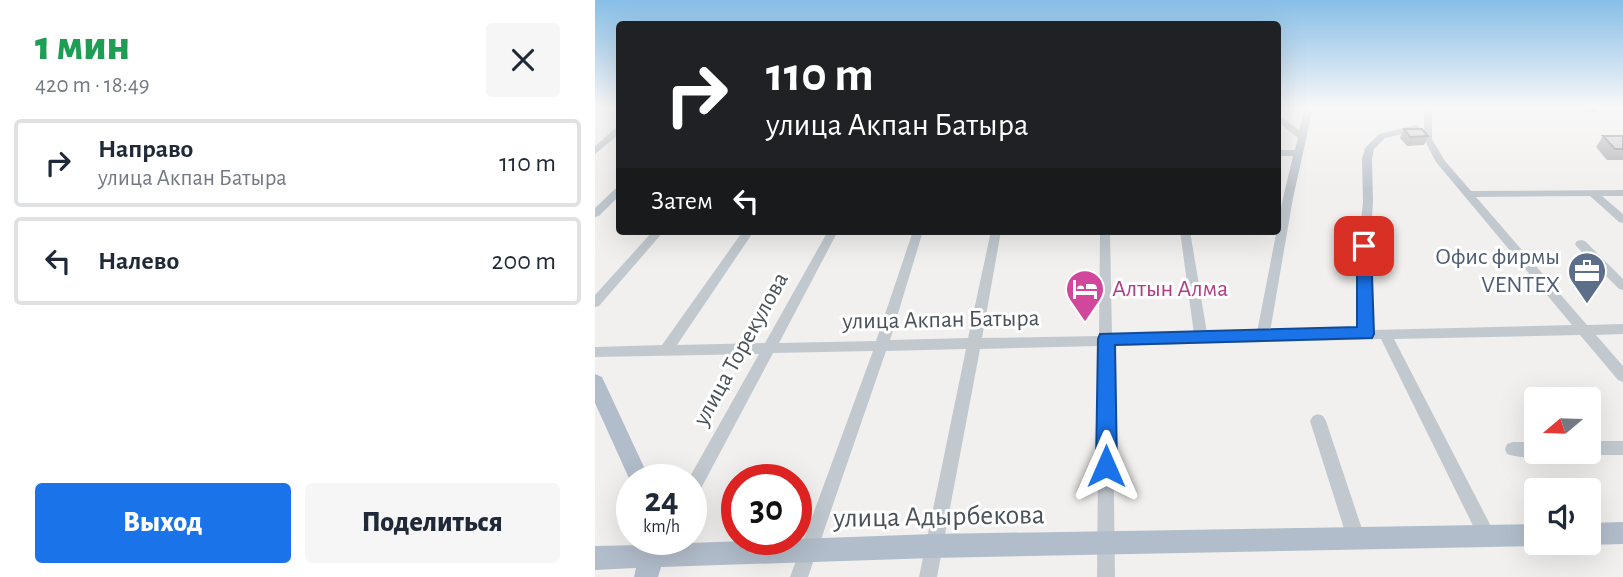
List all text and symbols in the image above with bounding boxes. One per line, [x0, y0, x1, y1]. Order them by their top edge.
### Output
button: close [486, 23, 560, 97]
text: 1 мин [35, 25, 130, 67]
icon: right [651, 49, 742, 140]
text: 110 m [766, 51, 874, 100]
text: 420 m · 18:49 [35, 74, 150, 97]
text: улица Акпан Батыра [766, 109, 1029, 141]
text: Направо [98, 136, 193, 162]
icon: right [39, 144, 77, 182]
text: 110 m [499, 150, 556, 176]
text: улица Акпан Батыра [98, 167, 287, 190]
icon: left [727, 182, 765, 220]
text: Затем [651, 188, 713, 214]
pin [1334, 216, 1394, 276]
icon: arrive [1345, 227, 1383, 265]
icon: left [39, 242, 77, 280]
place label: Офис фирмы VENTEX [1435, 245, 1560, 297]
text: Налево [98, 248, 179, 274]
text: 200 m [492, 248, 556, 274]
office icon: Офис фирмы VENTEX [1566, 250, 1608, 305]
street label: улица Торекулова [689, 268, 793, 431]
hotel icon: Алтын Алма [1064, 268, 1106, 323]
place label: Алтын Алма [1112, 277, 1228, 301]
street label: улица Акпан Батыра [841, 306, 1040, 334]
north arrow [1524, 387, 1601, 464]
map controls [1524, 387, 1601, 555]
position arrow [1069, 429, 1143, 503]
speed limit sign: 30 [721, 464, 812, 555]
button: sound [1524, 478, 1601, 555]
button: Выход [35, 483, 291, 563]
button: Поделиться [305, 483, 560, 563]
text: 24 [644, 483, 679, 518]
street label: улица Адырбекова [832, 501, 1045, 533]
text: km/h [643, 518, 680, 536]

